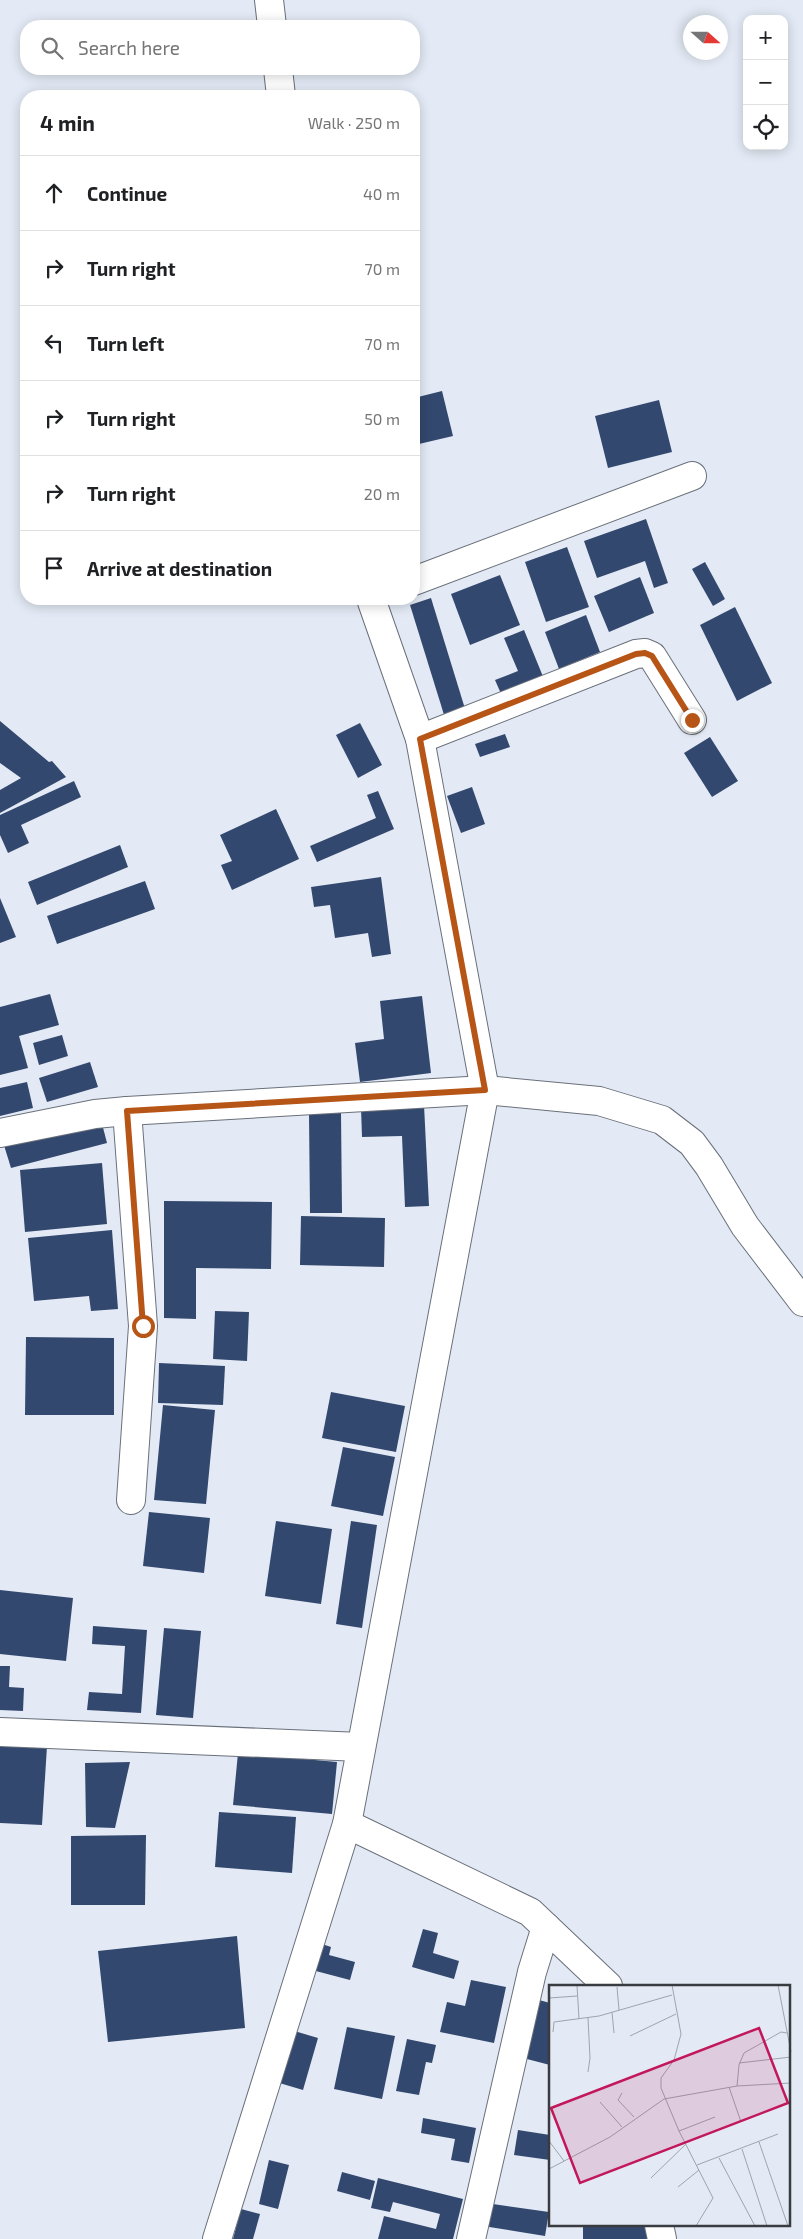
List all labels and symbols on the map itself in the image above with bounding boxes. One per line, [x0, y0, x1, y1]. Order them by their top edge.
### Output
north arrow [683, 15, 728, 60]
route end [681, 709, 704, 732]
route start [132, 1315, 155, 1338]
inset map [549, 1985, 790, 2226]

